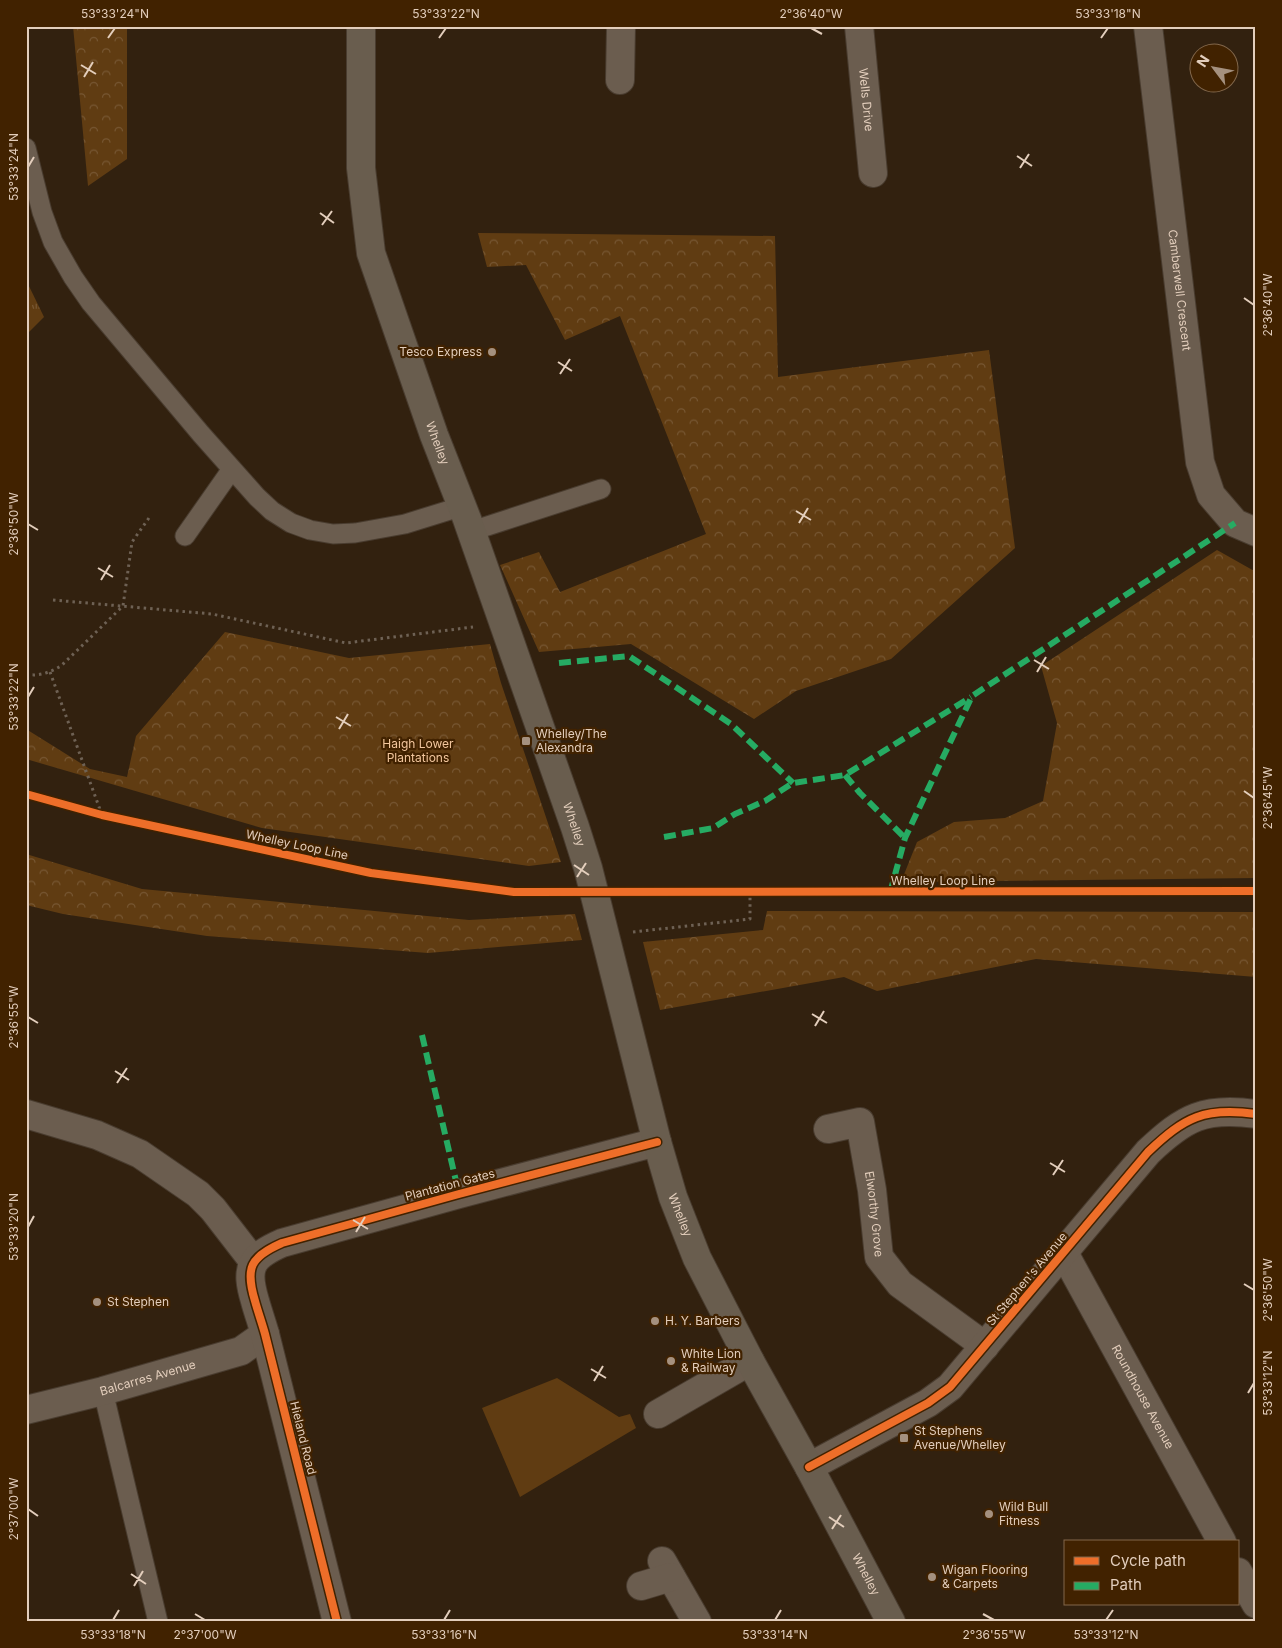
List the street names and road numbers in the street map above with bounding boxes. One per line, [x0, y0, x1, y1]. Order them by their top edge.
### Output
street label: Wells Drive [856, 67, 877, 132]
street label: Camberwell Crescent [1165, 229, 1195, 352]
street label: Whelley [423, 419, 453, 467]
street label: Whelley [560, 800, 589, 848]
street label: Whelley Loop Line [245, 826, 350, 863]
street label: Whelley Loop Line [891, 873, 995, 888]
street label: Plantation Gates [403, 1165, 496, 1204]
street label: Elworthy Grove [862, 1170, 887, 1258]
street label: Whelley [665, 1191, 696, 1239]
street label: St Stephen's Avenue [983, 1229, 1070, 1329]
street label: Roundhouse Avenue [1109, 1342, 1178, 1451]
street label: Balcarres Avenue [98, 1357, 197, 1399]
street label: Hieland Road [287, 1400, 320, 1476]
street label: Whelley [849, 1551, 884, 1598]

